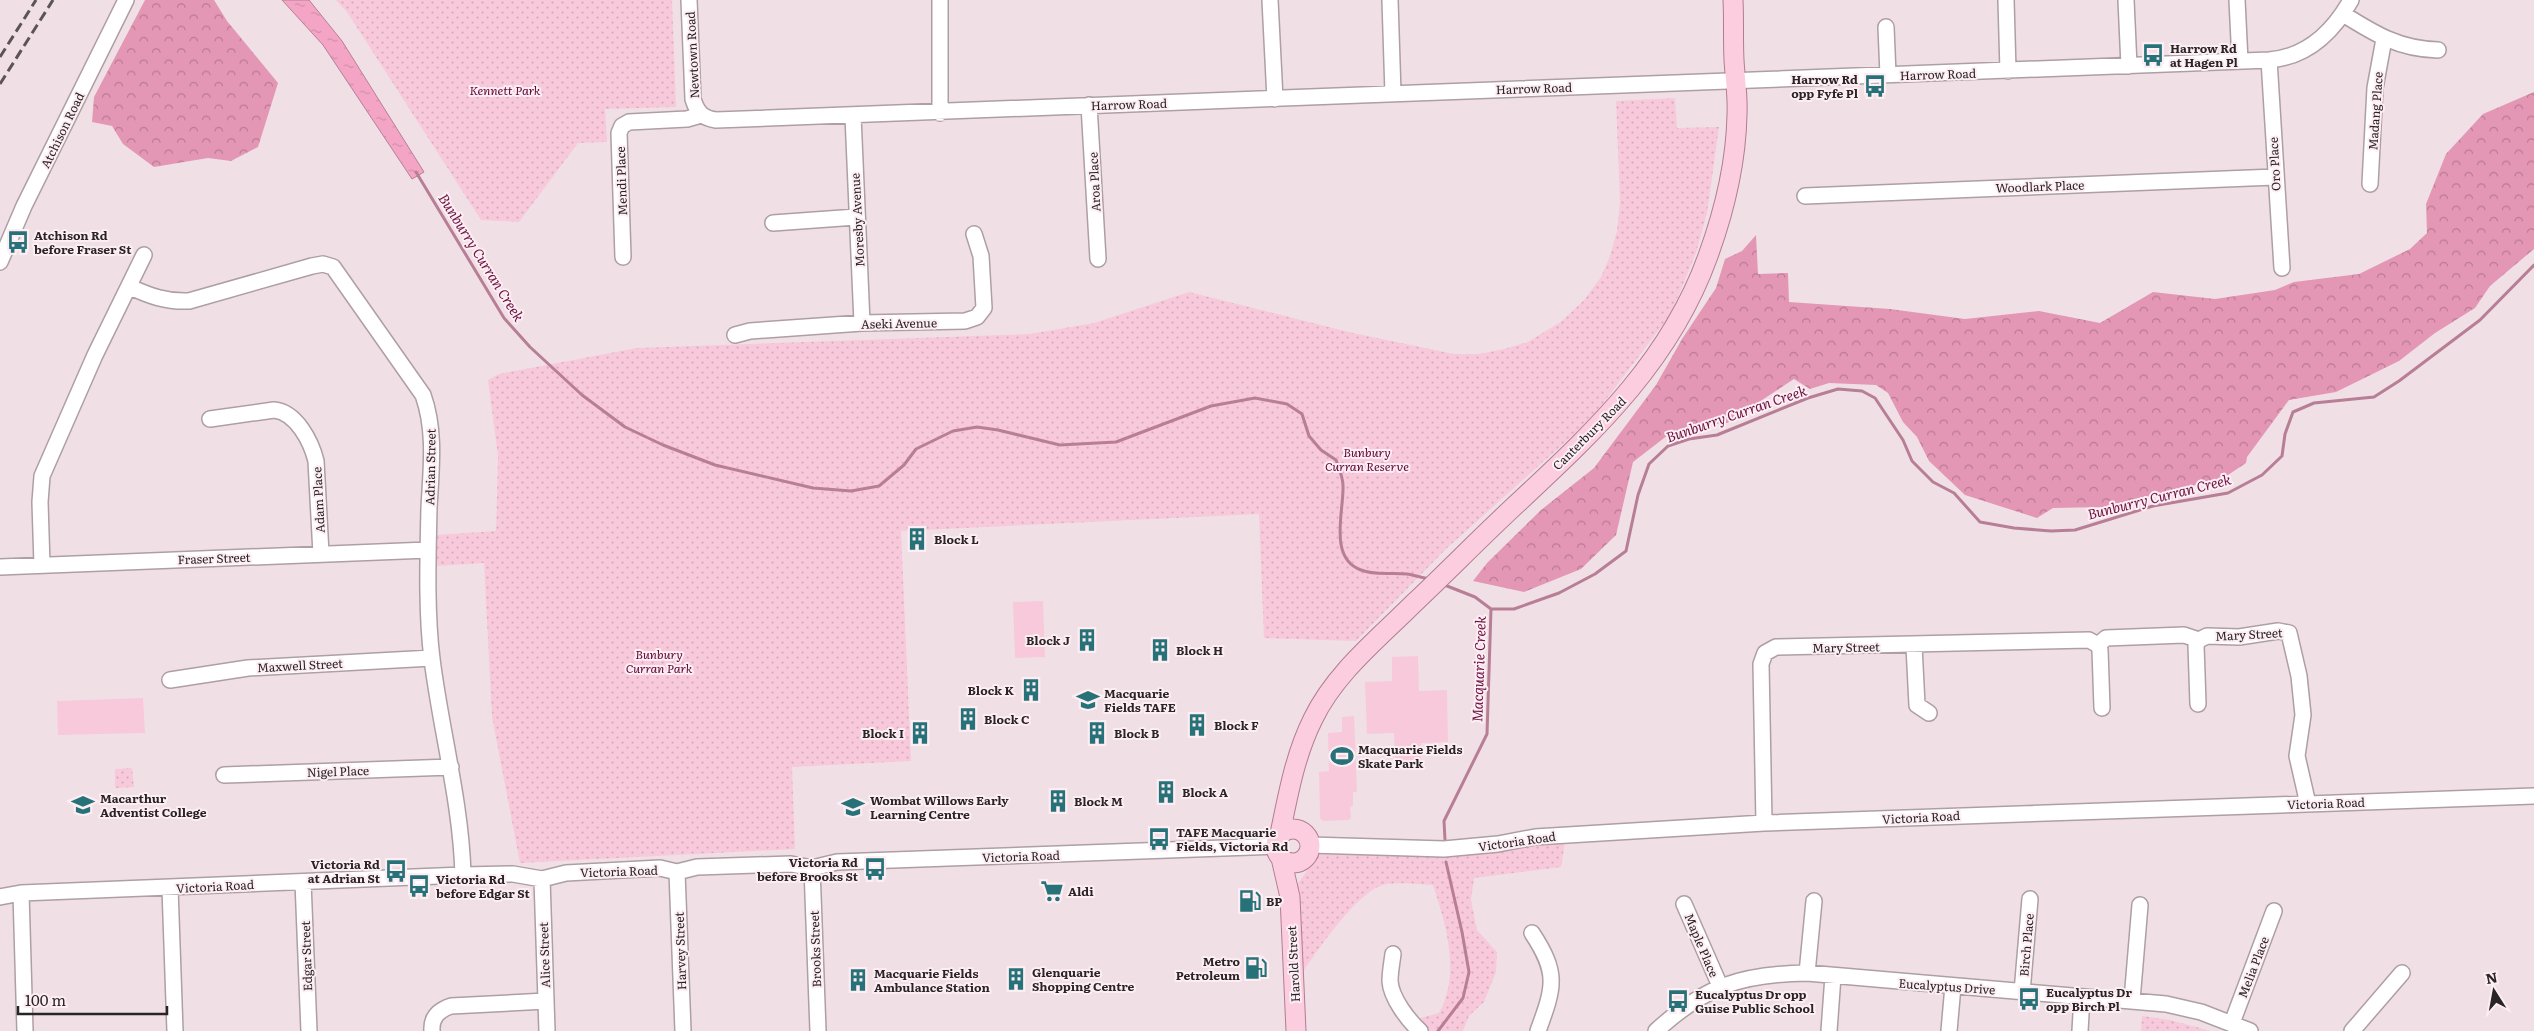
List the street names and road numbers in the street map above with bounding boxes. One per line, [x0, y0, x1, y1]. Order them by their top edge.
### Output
street label: Newtown Road [681, 10, 703, 99]
street label: Harrow Road [1900, 64, 1977, 84]
street label: Madang Place [2363, 71, 2387, 151]
street label: Harrow Road [1496, 78, 1573, 98]
street label: Atchison Road [36, 88, 89, 171]
street label: Harrow Road [1091, 94, 1168, 114]
street label: Oro Place [2264, 137, 2284, 191]
street label: Mendi Place [611, 146, 631, 216]
street label: Aroa Place [1083, 152, 1105, 212]
street label: Moresby Avenue [846, 173, 868, 267]
street label: Woodlark Place [1995, 175, 2085, 197]
street label: Aseki Avenue [861, 313, 937, 333]
street label: Canterbury Road [1548, 392, 1630, 474]
street label: Adrian Street [420, 428, 440, 506]
street label: Adam Place [307, 466, 329, 534]
street label: Fraser Street [177, 548, 251, 568]
street label: Mary Street [2215, 623, 2283, 645]
street label: Mary Street [1812, 637, 1880, 657]
street label: Maxwell Street [257, 654, 344, 676]
street label: Nigel Place [307, 761, 369, 781]
street label: Victoria Road [2287, 793, 2366, 813]
street label: Victoria Road [1882, 806, 1961, 828]
street label: Victoria Road [1477, 827, 1558, 855]
street label: Victoria Road [982, 846, 1061, 866]
street label: Victoria Road [580, 861, 659, 881]
street label: Victoria Road [176, 875, 255, 897]
street label: Brooks Street [805, 910, 825, 988]
street label: Maple Place [1680, 910, 1724, 980]
street label: Harvey Street [670, 911, 690, 991]
street label: Birch Place [2014, 913, 2038, 977]
street label: Edgar Street [296, 920, 316, 991]
street label: Alice Street [534, 922, 554, 988]
street label: Harold Street [1282, 925, 1304, 1003]
street label: Melia Place [2233, 934, 2273, 1000]
street label: Eucalyptus Drive [1898, 974, 1996, 998]

